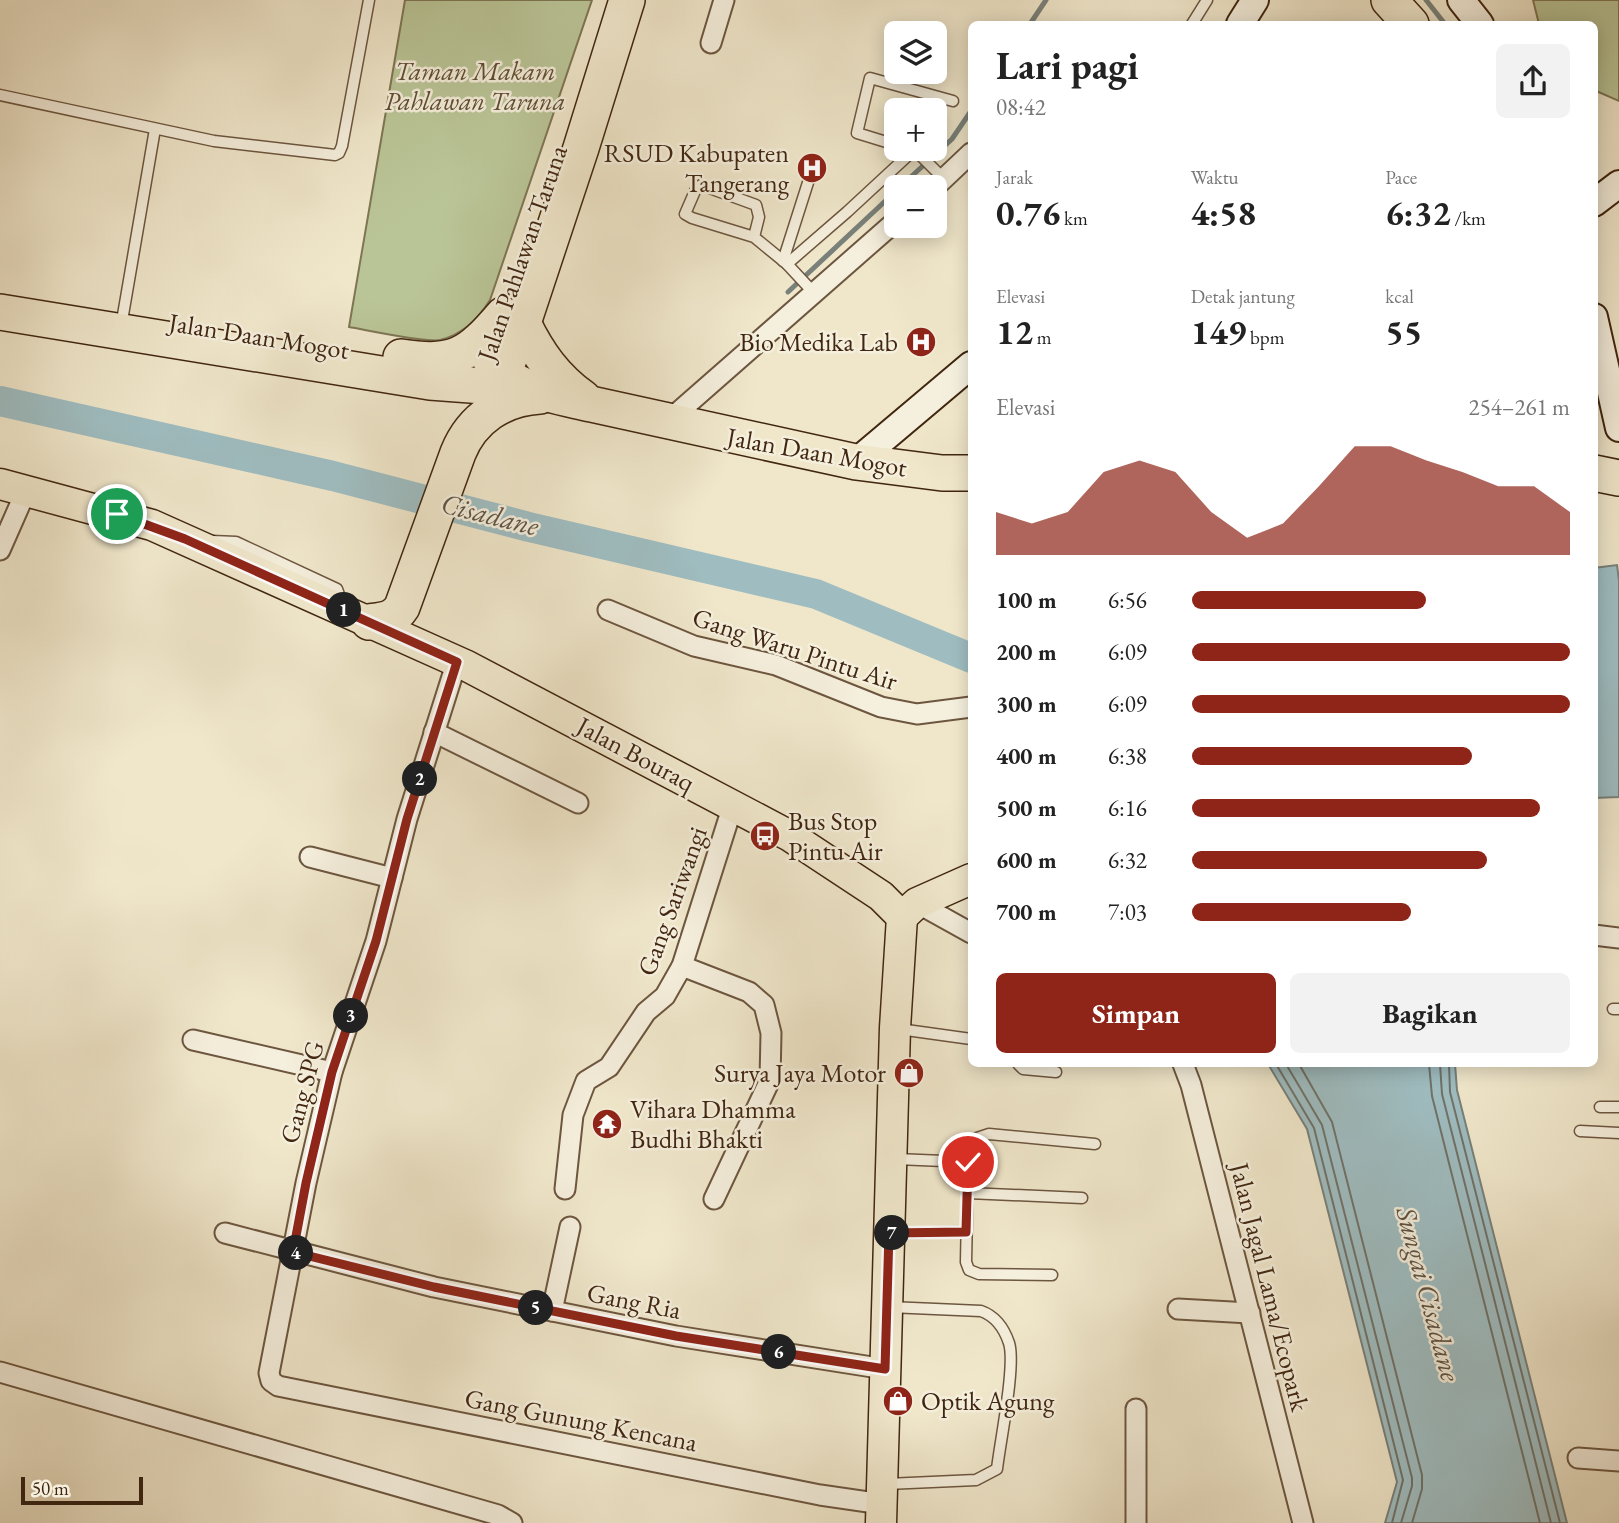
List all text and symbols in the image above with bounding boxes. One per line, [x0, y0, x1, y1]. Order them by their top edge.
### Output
map controls [884, 21, 947, 238]
button: layers [884, 21, 947, 84]
text: Lari pagi [996, 41, 1139, 90]
button: share [1496, 44, 1570, 118]
park label: Taman Makam Pahlawan Taruna [384, 54, 566, 118]
text: 08:42 [996, 92, 1046, 122]
button: + [884, 98, 947, 161]
place label: RSUD Kabupaten Tangerang [604, 136, 790, 200]
street label: Jalan Pahlawan Taruna [468, 140, 575, 367]
hospital icon: RSUD Kabupaten Tangerang [795, 151, 829, 185]
text: Jarak [996, 165, 1033, 190]
text: Waktu [1191, 165, 1239, 190]
text: Pace [1385, 165, 1417, 190]
button: − [884, 175, 947, 238]
text: 0.76 [996, 190, 1060, 235]
text: 4:58 [1191, 190, 1256, 235]
text: 6:32 [1385, 190, 1451, 235]
text: km [1060, 206, 1088, 231]
text: /km [1451, 206, 1486, 231]
text: Elevasi [996, 284, 1045, 309]
text: Detak jantung [1191, 284, 1295, 309]
text: kcal [1385, 284, 1414, 309]
street label: Jalan Daan Mogot [164, 305, 352, 367]
text: 12 [996, 309, 1033, 354]
text: 149 [1191, 309, 1246, 354]
text: 55 [1385, 309, 1422, 354]
place label: Bio Medika Lab [739, 325, 898, 359]
hospital icon: Bio Medika Lab [904, 325, 938, 359]
text: m [1033, 325, 1052, 350]
text: bpm [1246, 325, 1284, 350]
text: Elevasi [996, 392, 1055, 422]
text: 254–261 m [1469, 392, 1570, 422]
street label: Jalan Daan Mogot [722, 419, 910, 485]
pin [87, 484, 147, 544]
water label: Cisadane [437, 485, 543, 544]
icon: arrive [98, 495, 136, 533]
text: 100 m [996, 585, 1057, 615]
text: 6:56 [1108, 585, 1147, 615]
pin: 1 [326, 592, 362, 628]
text: 1 [338, 597, 349, 622]
street label: Gang Waru Pintu Air [688, 600, 902, 698]
text: 200 m [996, 637, 1057, 667]
text: 6:09 [1108, 637, 1147, 667]
text: 300 m [996, 689, 1057, 719]
text: 6:09 [1108, 689, 1147, 719]
street label: Jalan Bouraq [569, 708, 701, 800]
text: 400 m [996, 741, 1057, 771]
text: 6:38 [1108, 741, 1147, 771]
pin: 2 [402, 762, 438, 796]
text: 2 [414, 766, 425, 791]
text: 500 m [996, 793, 1057, 823]
text: 6:16 [1108, 793, 1147, 823]
place label: Bus Stop Pintu Air [788, 804, 883, 868]
bus stop icon: Bus Stop Pintu Air [748, 819, 782, 853]
street label: Gang Sariwangi [629, 822, 715, 980]
text: 600 m [996, 845, 1057, 875]
text: 6:32 [1108, 845, 1147, 875]
text: 700 m [996, 897, 1057, 927]
text: 7:03 [1108, 897, 1147, 927]
button: Simpan [996, 973, 1276, 1053]
button: Bagikan [1290, 973, 1570, 1053]
pin: 3 [334, 998, 368, 1034]
text: 3 [345, 1003, 356, 1028]
street label: Gang SPG [272, 1037, 332, 1147]
place label: Surya Jaya Motor [714, 1056, 886, 1090]
shop icon: Surya Jaya Motor [892, 1056, 926, 1090]
place label: Vihara Dhamma Budhi Bhakti [630, 1092, 796, 1156]
temple icon: Vihara Dhamma Budhi Bhakti [590, 1107, 624, 1141]
pin [938, 1132, 998, 1192]
icon: check [949, 1143, 987, 1181]
street label: Jalan Jagal Lama/Ecopark [1222, 1157, 1318, 1416]
water label: Sungai Cisadane [1388, 1202, 1470, 1386]
pin: 7 [874, 1216, 910, 1250]
text: 7 [886, 1220, 897, 1245]
pin: 4 [278, 1236, 314, 1270]
text: 4 [290, 1240, 301, 1265]
street label: Gang Ria [584, 1275, 684, 1327]
pin: 5 [518, 1290, 554, 1326]
text: 5 [530, 1295, 541, 1320]
pin: 6 [762, 1334, 796, 1370]
text: 6 [773, 1339, 784, 1364]
street label: Gang Gunung Kencana [462, 1381, 701, 1459]
shop icon: Optik Agung [881, 1384, 915, 1418]
place label: Optik Agung [921, 1384, 1055, 1418]
scale bar [21, 1474, 144, 1506]
text: 50 m [32, 1476, 69, 1501]

